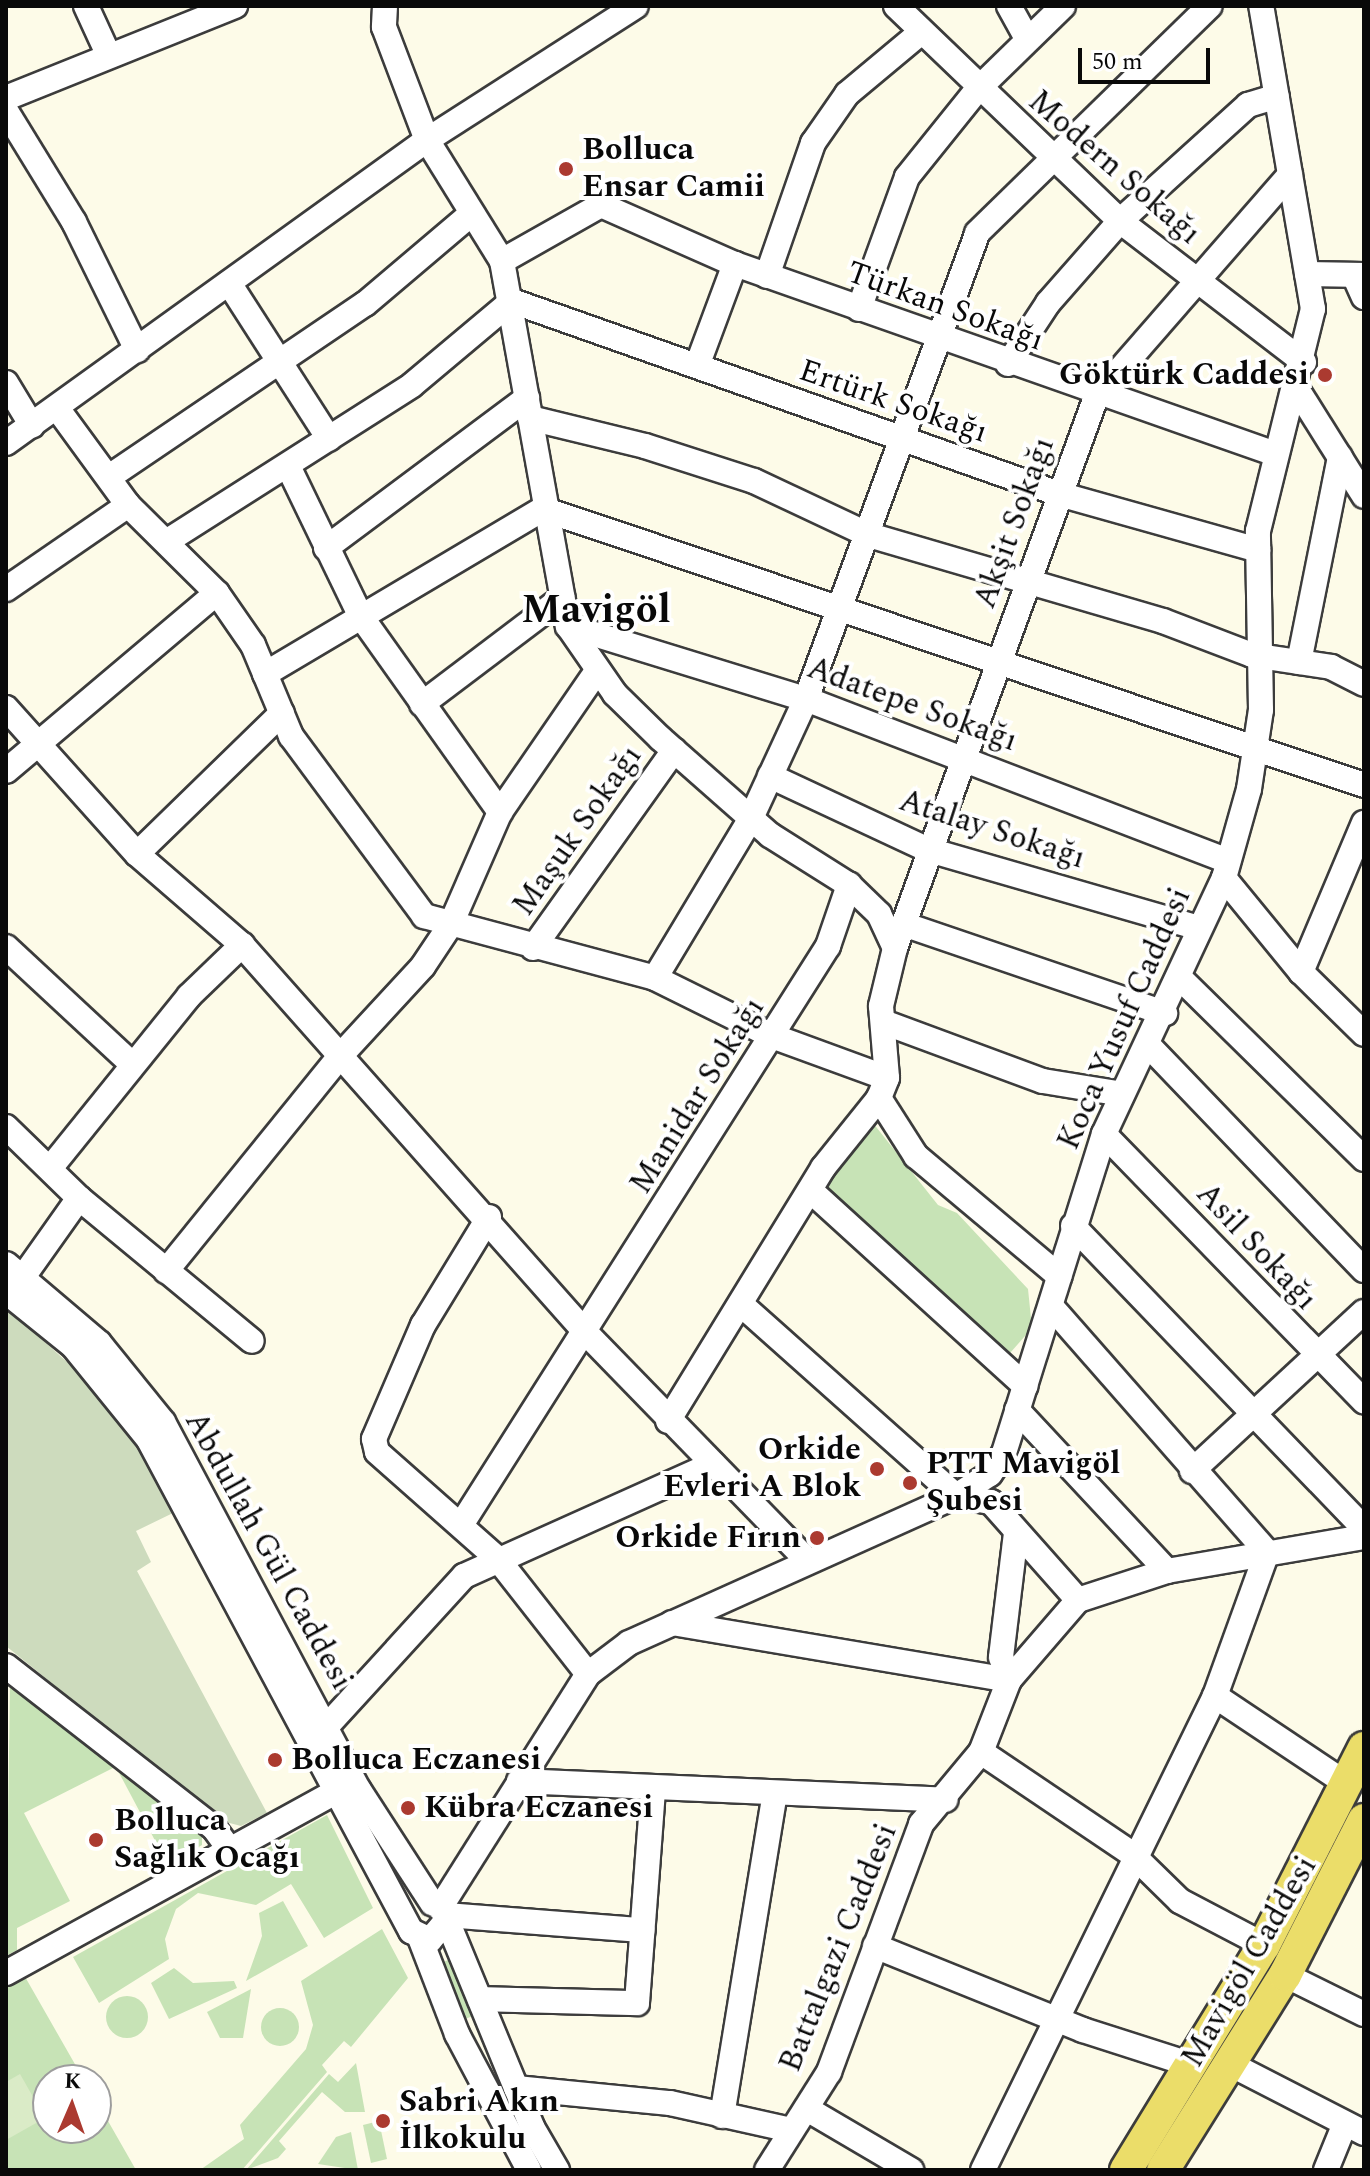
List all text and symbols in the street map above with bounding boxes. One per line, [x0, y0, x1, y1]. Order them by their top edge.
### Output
scale bar [1082, 32, 1214, 82]
text: 50 m [1092, 44, 1143, 80]
street label: Modern Sokağı [1020, 83, 1208, 253]
place label: Bolluca Ensar Camii [582, 132, 765, 207]
marker: Bolluca Ensar Camii [557, 160, 575, 178]
street label: Türkan Sokağı [841, 254, 1049, 360]
street label: Ertürk Sokağı [794, 352, 992, 452]
place label: Göktürk Caddesi [1059, 356, 1309, 394]
marker: Göktürk Caddesi [1316, 366, 1334, 384]
street label: Akşit Sokağı [966, 432, 1064, 614]
district label: Mavigöl [521, 587, 671, 635]
street label: Adatepe Sokağı [802, 649, 1022, 761]
street label: Maşuk Sokağı [505, 738, 651, 924]
street label: Atalay Sokağı [894, 782, 1090, 878]
street label: Koca Yusuf Caddesi [1050, 882, 1200, 1156]
street label: Manidar Sokağı [622, 991, 774, 1201]
street label: Asil Sokağı [1187, 1175, 1325, 1319]
street label: Abdullah Gül Caddesi [176, 1405, 360, 1697]
place label: Orkide Evleri A Blok [663, 1432, 861, 1507]
place label: PTT Mavigöl Şubesi [926, 1446, 1120, 1521]
marker: Orkide Evleri A Blok [868, 1460, 886, 1478]
marker: PTT Mavigöl Şubesi [901, 1474, 919, 1492]
place label: Orkide Fırın [615, 1519, 801, 1557]
marker: Orkide Fırın [808, 1529, 826, 1547]
place label: Bolluca Eczanesi [291, 1741, 541, 1779]
marker: Bolluca Eczanesi [266, 1751, 284, 1769]
place label: Kübra Eczanesi [424, 1789, 653, 1827]
marker: Kübra Eczanesi [399, 1799, 417, 1817]
place label: Bolluca Sağlık Ocağı [114, 1803, 300, 1878]
street label: Battalgazi Caddesi [772, 1818, 906, 2078]
marker: Bolluca Sağlık Ocağı [85, 1829, 107, 1851]
street label: Mavigöl Caddesi [1174, 1850, 1326, 2074]
north arrow [32, 2064, 112, 2144]
text: K [64, 2065, 82, 2098]
place label: Sabri Akın İlkokulu [399, 2084, 559, 2159]
marker: Sabri Akın İlkokulu [374, 2112, 392, 2130]

